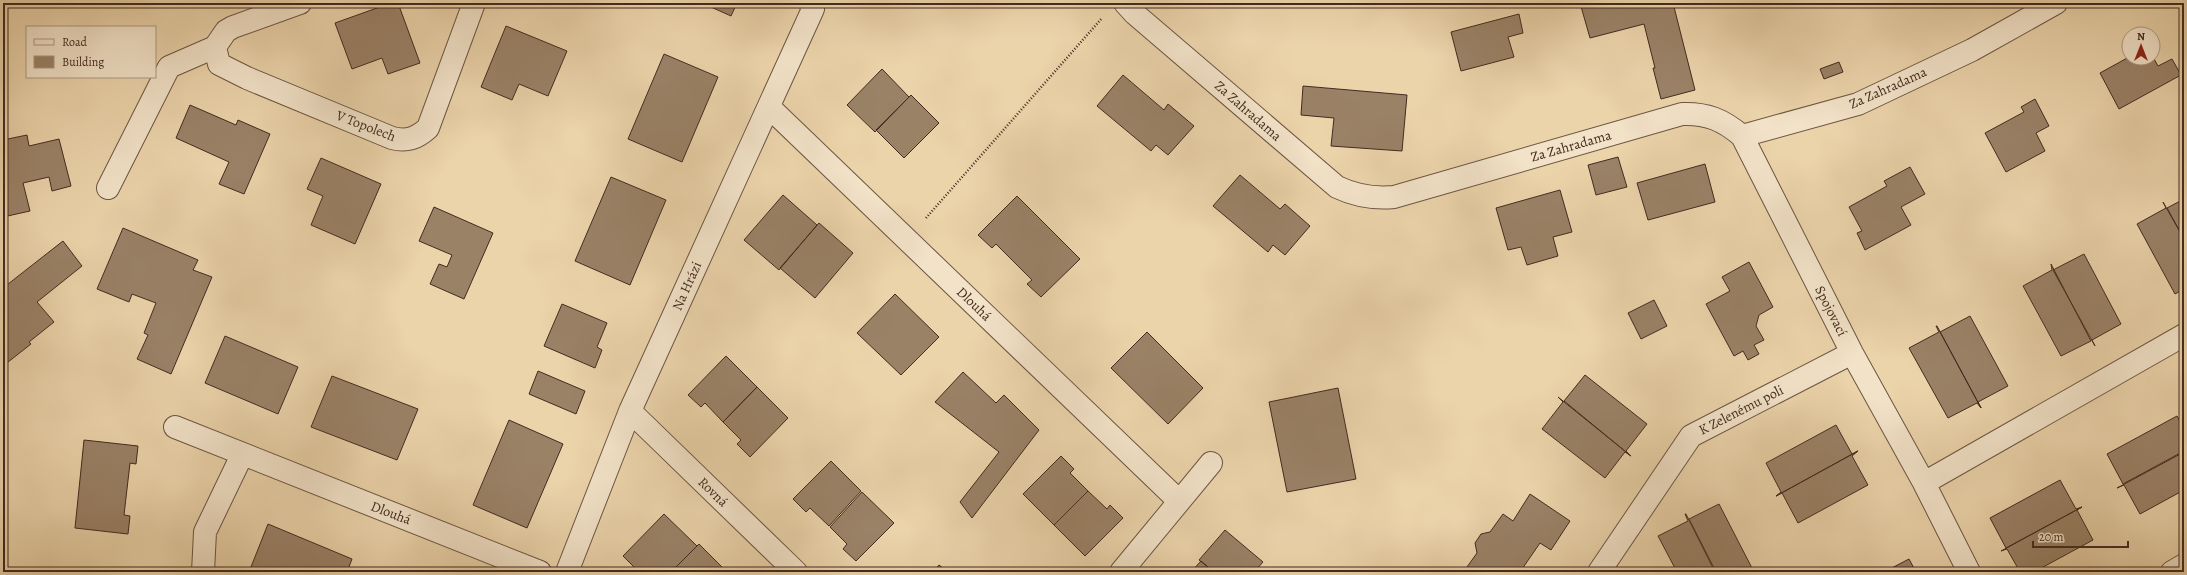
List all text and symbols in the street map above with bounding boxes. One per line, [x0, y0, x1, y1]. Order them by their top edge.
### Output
legend [26, 26, 156, 78]
north arrow [2121, 26, 2161, 66]
text: N [2137, 29, 2145, 44]
text: Road [62, 34, 88, 50]
text: Building [62, 54, 104, 70]
street label: Za Zahradama [1846, 62, 1930, 114]
street label: Za Zahradama [1210, 77, 1286, 146]
street label: V Topolech [332, 106, 399, 146]
street label: Za Zahradama [1528, 125, 1614, 167]
street label: Na Hrázi [668, 259, 706, 313]
street label: Spojovací [1810, 282, 1852, 340]
street label: Dlouhá [952, 283, 996, 326]
street label: K Zelenému poli [1695, 380, 1787, 440]
street label: Rovná [694, 473, 733, 511]
street label: Dlouhá [368, 497, 414, 530]
scale bar [2033, 523, 2128, 549]
text: 20 m [2039, 529, 2063, 545]

